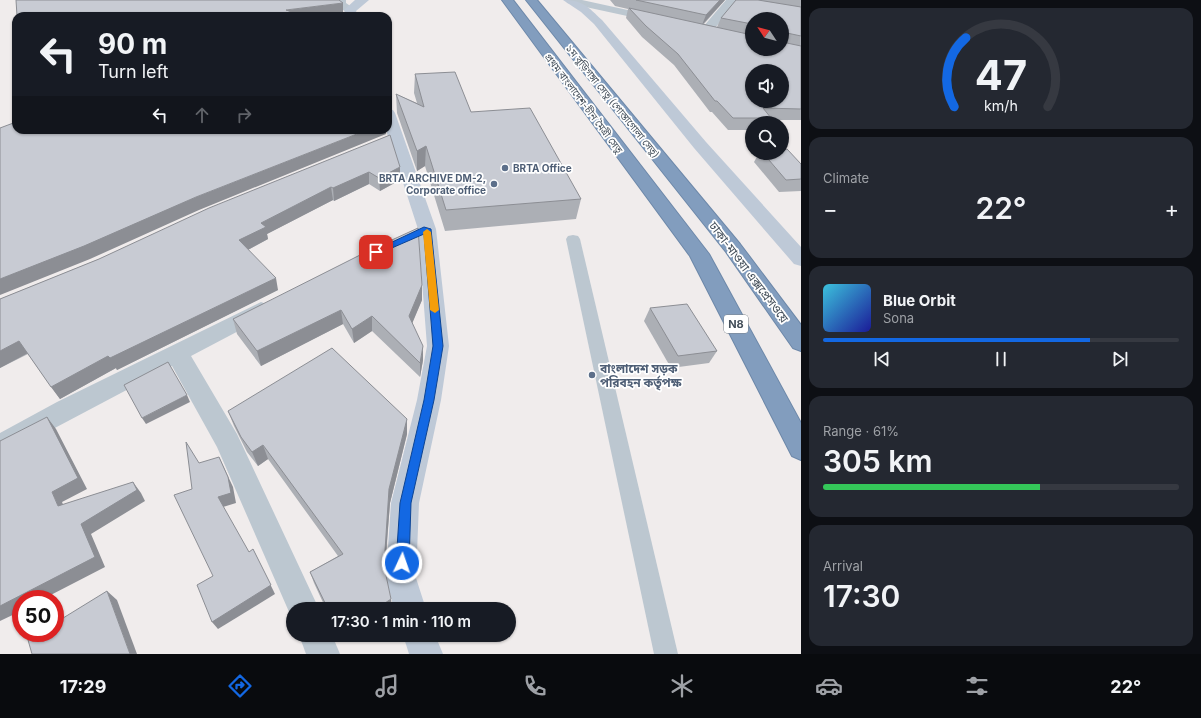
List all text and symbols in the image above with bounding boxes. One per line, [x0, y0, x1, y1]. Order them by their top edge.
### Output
north arrow [745, 12, 789, 56]
map controls [745, 12, 789, 160]
text: 90 m [98, 27, 167, 61]
icon: left [32, 28, 84, 80]
street label: ১ম বুড়িগঙ্গা সেতু (পোস্তাগোলা সেতু) [563, 42, 662, 161]
text: 47 [975, 49, 1027, 99]
street label: প্রথম বাংলাদেশ-চীন মৈত্রী সেতু [542, 51, 626, 156]
text: Turn left [98, 61, 168, 82]
button: sound [745, 64, 789, 108]
text: km/h [984, 96, 1018, 113]
icon: left [149, 104, 171, 126]
icon: ahead [191, 104, 213, 126]
icon: right [233, 104, 255, 126]
button: search [745, 116, 789, 160]
place label: BRTA Office [513, 162, 572, 174]
marker: BRTA Office [500, 163, 510, 173]
text: Climate [823, 170, 869, 186]
place label: BRTA ARCHIVE DM-2, Corporate office [379, 172, 486, 196]
marker: BRTA ARCHIVE DM-2, Corporate office [489, 179, 499, 189]
text: 22° [975, 190, 1027, 226]
text: − [823, 196, 838, 222]
text: + [1164, 196, 1179, 222]
street label: ঢাকা-মাওয়া এক্সপ্রেসওয়ে [705, 218, 792, 326]
pin [359, 235, 393, 269]
icon: arrive [365, 241, 387, 263]
text: Blue Orbit [883, 291, 956, 310]
text: Sona [883, 310, 914, 326]
road number: N8 [724, 315, 748, 333]
icon: previous [871, 348, 893, 370]
icon: pause [990, 348, 1012, 370]
icon: next [1109, 348, 1131, 370]
place label: বাংলাদেশ সড়ক পরিবহন কর্তৃপক্ষ [599, 361, 682, 390]
marker: বাংলাদেশ সড়ক পরিবহন কর্তৃপক্ষ [587, 370, 597, 380]
text: Range · 61% [823, 423, 899, 439]
text: 305 km [823, 443, 932, 479]
position arrow [381, 542, 423, 584]
text: Arrival [823, 558, 863, 574]
text: 17:30 [823, 578, 900, 614]
speed limit sign: 50 [12, 590, 64, 642]
text: 17:30 · 1 min · 110 m [331, 612, 471, 631]
icon: directions [226, 672, 254, 700]
icon: music [373, 672, 401, 700]
icon: phone [521, 672, 549, 700]
icon: climate [668, 672, 696, 700]
icon: car [815, 672, 843, 700]
icon: filters [963, 672, 991, 700]
text: 17:29 [60, 676, 106, 697]
text: 22° [1110, 676, 1141, 697]

